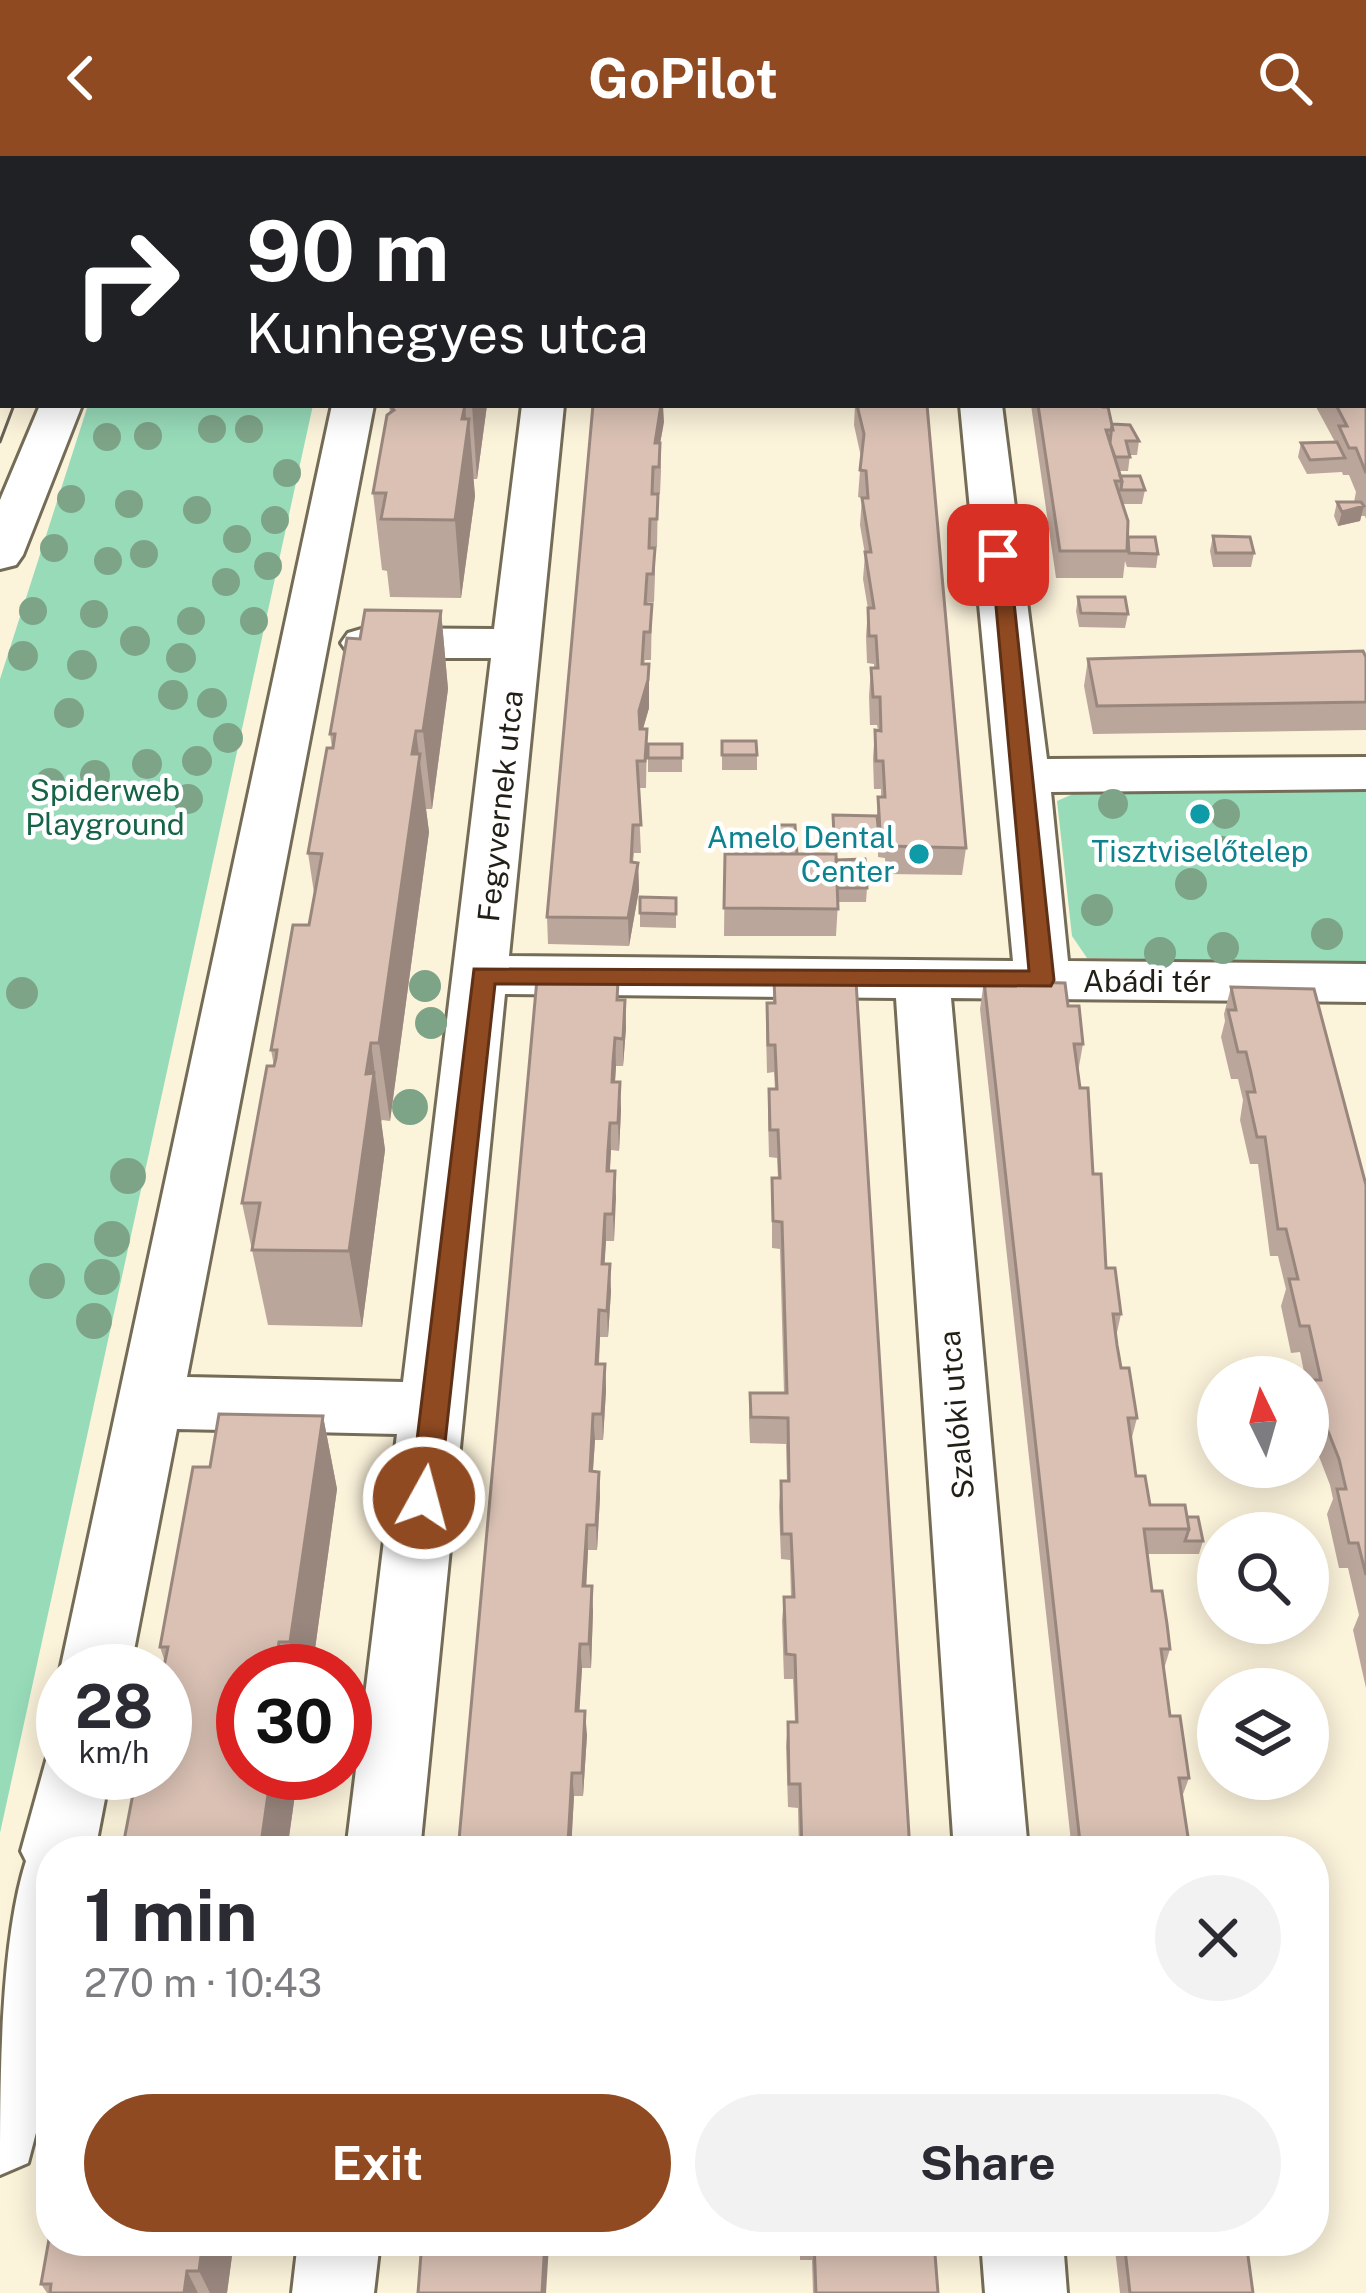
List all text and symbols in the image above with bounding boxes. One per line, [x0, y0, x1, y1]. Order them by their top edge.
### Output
icon: back [48, 45, 114, 111]
icon: search [1252, 45, 1318, 111]
text: GoPilot [588, 47, 778, 110]
text: 90 m [246, 201, 449, 300]
icon: right [48, 204, 204, 360]
text: Kunhegyes utca [246, 302, 649, 365]
pin [947, 504, 1049, 606]
icon: arrive [965, 522, 1031, 588]
street label: Fegyvernek utca [470, 688, 530, 924]
park label: Spiderweb Playground [25, 772, 185, 842]
marker: Tisztviselőtelep [1187, 801, 1213, 827]
place label: Amelo Dental Center [707, 819, 895, 889]
place label: Tisztviselőtelep [1091, 833, 1309, 869]
marker: Amelo Dental Center [906, 841, 932, 867]
street label: Abádi tér [1083, 963, 1211, 999]
street label: Szalóki utca [931, 1329, 981, 1501]
north arrow [1197, 1356, 1329, 1488]
map controls [1197, 1356, 1329, 1800]
position arrow [361, 1435, 487, 1561]
button: search [1197, 1512, 1329, 1644]
speed limit sign: 30 [216, 1644, 372, 1800]
button: layers [1197, 1668, 1329, 1800]
text: 28 [75, 1671, 153, 1742]
text: km/h [79, 1734, 149, 1770]
text: 1 min [84, 1873, 258, 1957]
button: close [1155, 1875, 1281, 2001]
text: 270 m · 10:43 [84, 1960, 322, 2006]
button: Exit [84, 2094, 671, 2232]
button: Share [695, 2094, 1281, 2232]

